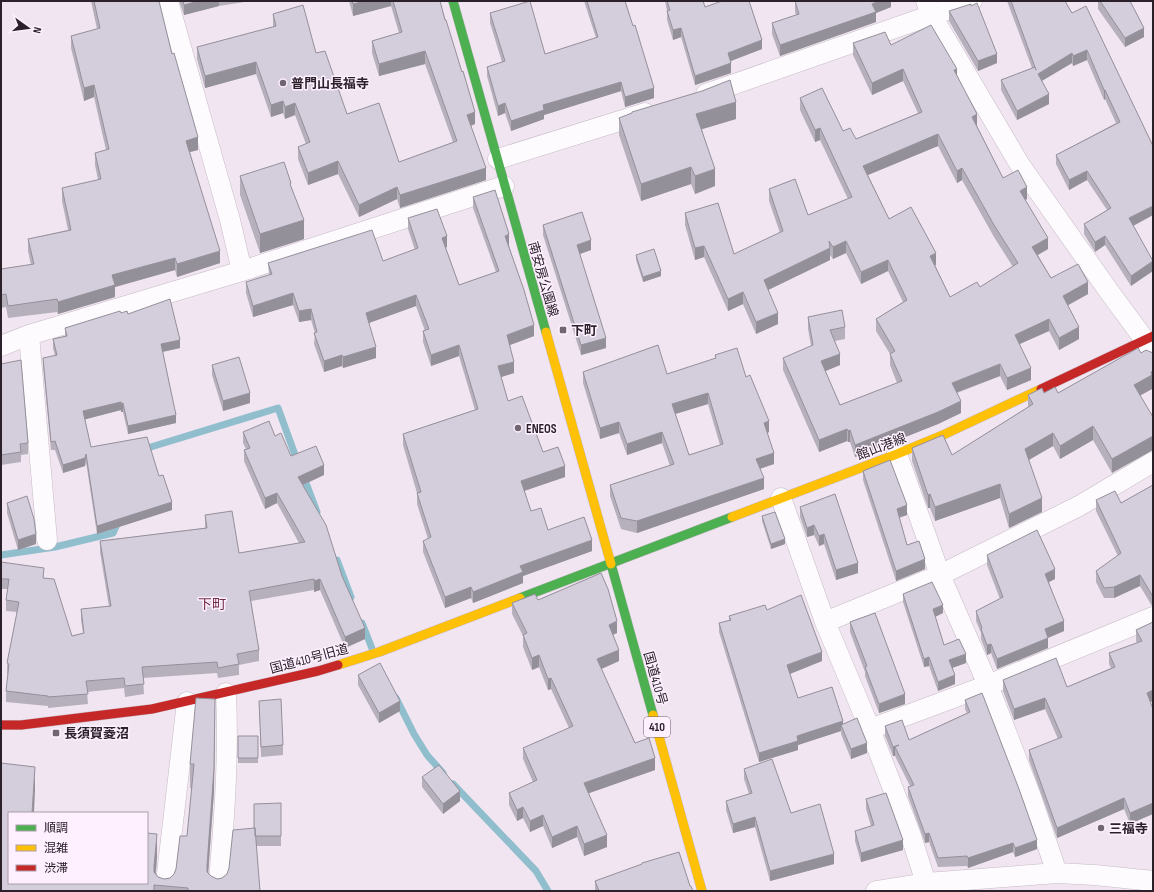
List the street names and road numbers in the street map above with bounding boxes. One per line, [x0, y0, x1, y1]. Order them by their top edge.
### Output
street label: 南安房公園線 [525, 240, 561, 319]
street label: 館山港線 [854, 430, 909, 464]
street label: 国道410号旧道 [268, 641, 350, 677]
street label: 国道410号 [640, 650, 670, 707]
road number: 410 [644, 717, 670, 737]

